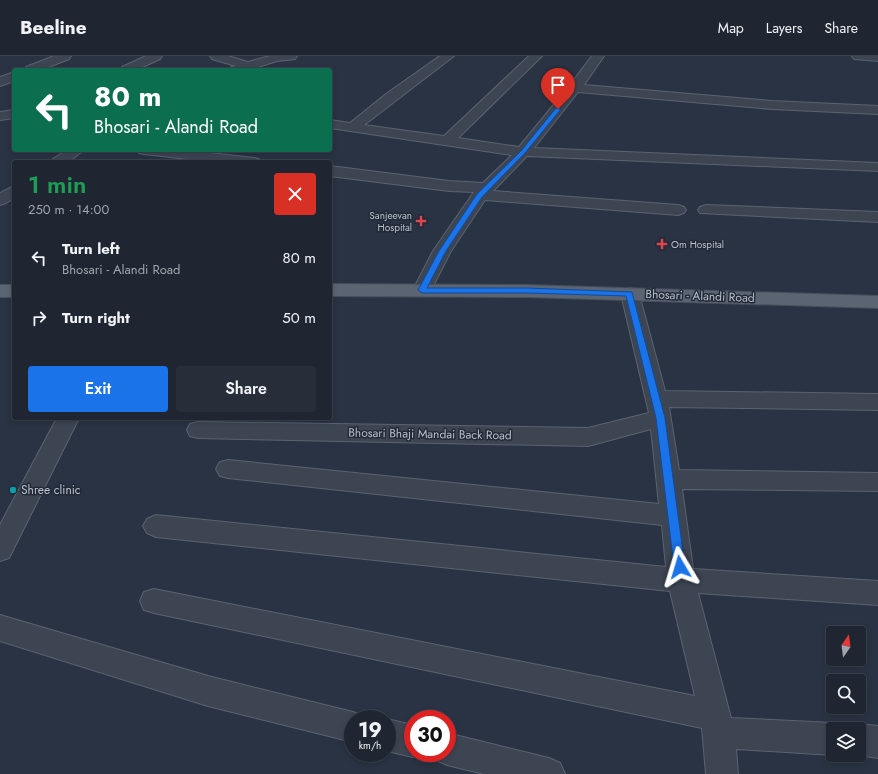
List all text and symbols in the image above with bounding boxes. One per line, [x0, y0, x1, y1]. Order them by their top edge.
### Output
text: Beeline [20, 14, 87, 41]
text: Map [718, 18, 744, 38]
text: Layers [766, 18, 802, 38]
text: Share [824, 18, 858, 38]
pin [541, 68, 575, 109]
icon: arrive [547, 74, 569, 96]
text: 80 m [94, 76, 161, 117]
icon: left [28, 84, 80, 136]
text: Bhosari - Alandi Road [94, 114, 258, 140]
text: 1 min [28, 167, 86, 202]
button: close [274, 173, 316, 215]
text: 250 m · 14:00 [28, 200, 109, 219]
place label: Sanjeevan Hospital [369, 208, 412, 235]
marker: Sanjeevan Hospital [415, 215, 427, 227]
place label: Om Hospital [671, 237, 724, 252]
text: Turn left [62, 238, 120, 260]
marker: Om Hospital [656, 238, 668, 250]
icon: left [28, 247, 50, 269]
text: 80 m [283, 247, 316, 269]
text: Bhosari - Alandi Road [62, 260, 180, 279]
street label: Bhosari - Alandi Road [645, 285, 755, 307]
icon: right [28, 307, 50, 329]
text: Turn right [62, 307, 130, 329]
text: 50 m [282, 307, 316, 329]
button: Exit [28, 366, 168, 412]
button: Share [176, 366, 316, 412]
street label: Bhosari Bhaji Mandai Back Road [348, 424, 512, 444]
place label: Shree clinic [21, 481, 81, 499]
marker: Shree clinic [8, 485, 18, 495]
position arrow [659, 546, 701, 588]
north arrow [826, 626, 866, 666]
map controls [826, 626, 866, 762]
button: search [826, 674, 866, 714]
speed limit sign: 30 [404, 710, 456, 762]
text: 19 [358, 716, 382, 745]
button: layers [826, 722, 866, 762]
text: km/h [359, 738, 381, 753]

